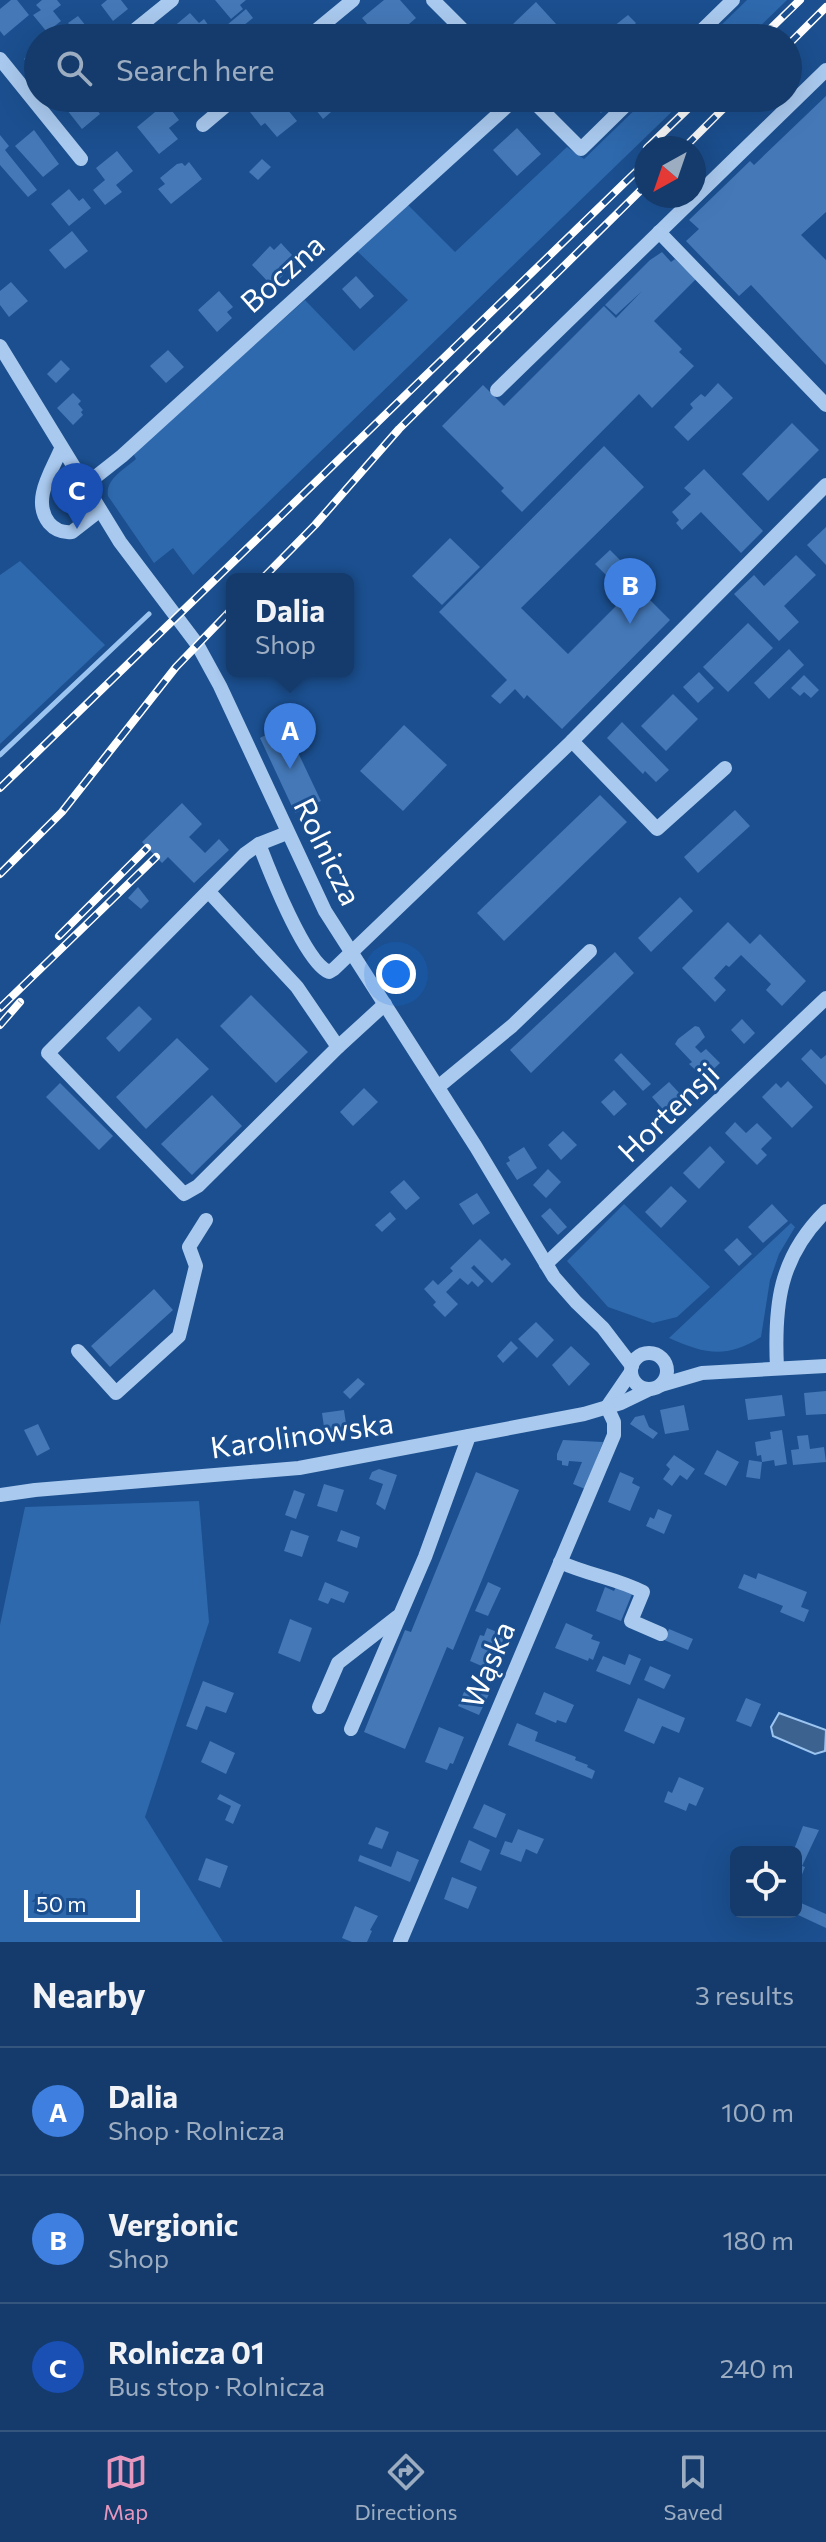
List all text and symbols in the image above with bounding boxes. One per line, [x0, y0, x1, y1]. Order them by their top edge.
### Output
search box [24, 24, 802, 112]
icon: search [52, 46, 96, 90]
text: Search here [116, 50, 275, 87]
north arrow [634, 136, 706, 208]
street label: Boczna [232, 225, 331, 319]
pin: C [51, 463, 103, 529]
pin: B [604, 558, 656, 624]
popup [226, 573, 354, 677]
text: Dalia [255, 591, 325, 628]
text: Shop [255, 628, 316, 659]
pin: A [264, 703, 316, 769]
street label: Rolnicza [287, 791, 371, 911]
your location [376, 954, 416, 994]
street label: Hortensji [609, 1054, 726, 1168]
street label: Karolinowska [208, 1402, 396, 1465]
street label: Wąska [452, 1615, 521, 1713]
map controls [730, 1846, 802, 1918]
button: locate [730, 1846, 802, 1918]
scale bar [24, 1886, 140, 1922]
text: 50 m [36, 1890, 86, 1917]
text: Nearby [32, 1973, 146, 2015]
text: 3 results [695, 1979, 794, 2010]
text: Dalia [108, 2077, 178, 2114]
text: A [49, 2096, 67, 2127]
text: 100 m [721, 2096, 794, 2127]
text: Shop · Rolnicza [108, 2114, 285, 2145]
text: Vergionic [108, 2205, 238, 2242]
text: B [49, 2224, 67, 2255]
text: 180 m [722, 2224, 794, 2255]
text: Shop [108, 2242, 169, 2273]
text: Rolnicza 01 [108, 2333, 265, 2370]
text: C [49, 2352, 67, 2383]
text: 240 m [720, 2352, 794, 2383]
text: Bus stop · Rolnicza [108, 2370, 325, 2401]
tab: Map [103, 2450, 148, 2525]
tab: Directions [354, 2450, 458, 2525]
tab: Saved [664, 2450, 723, 2525]

